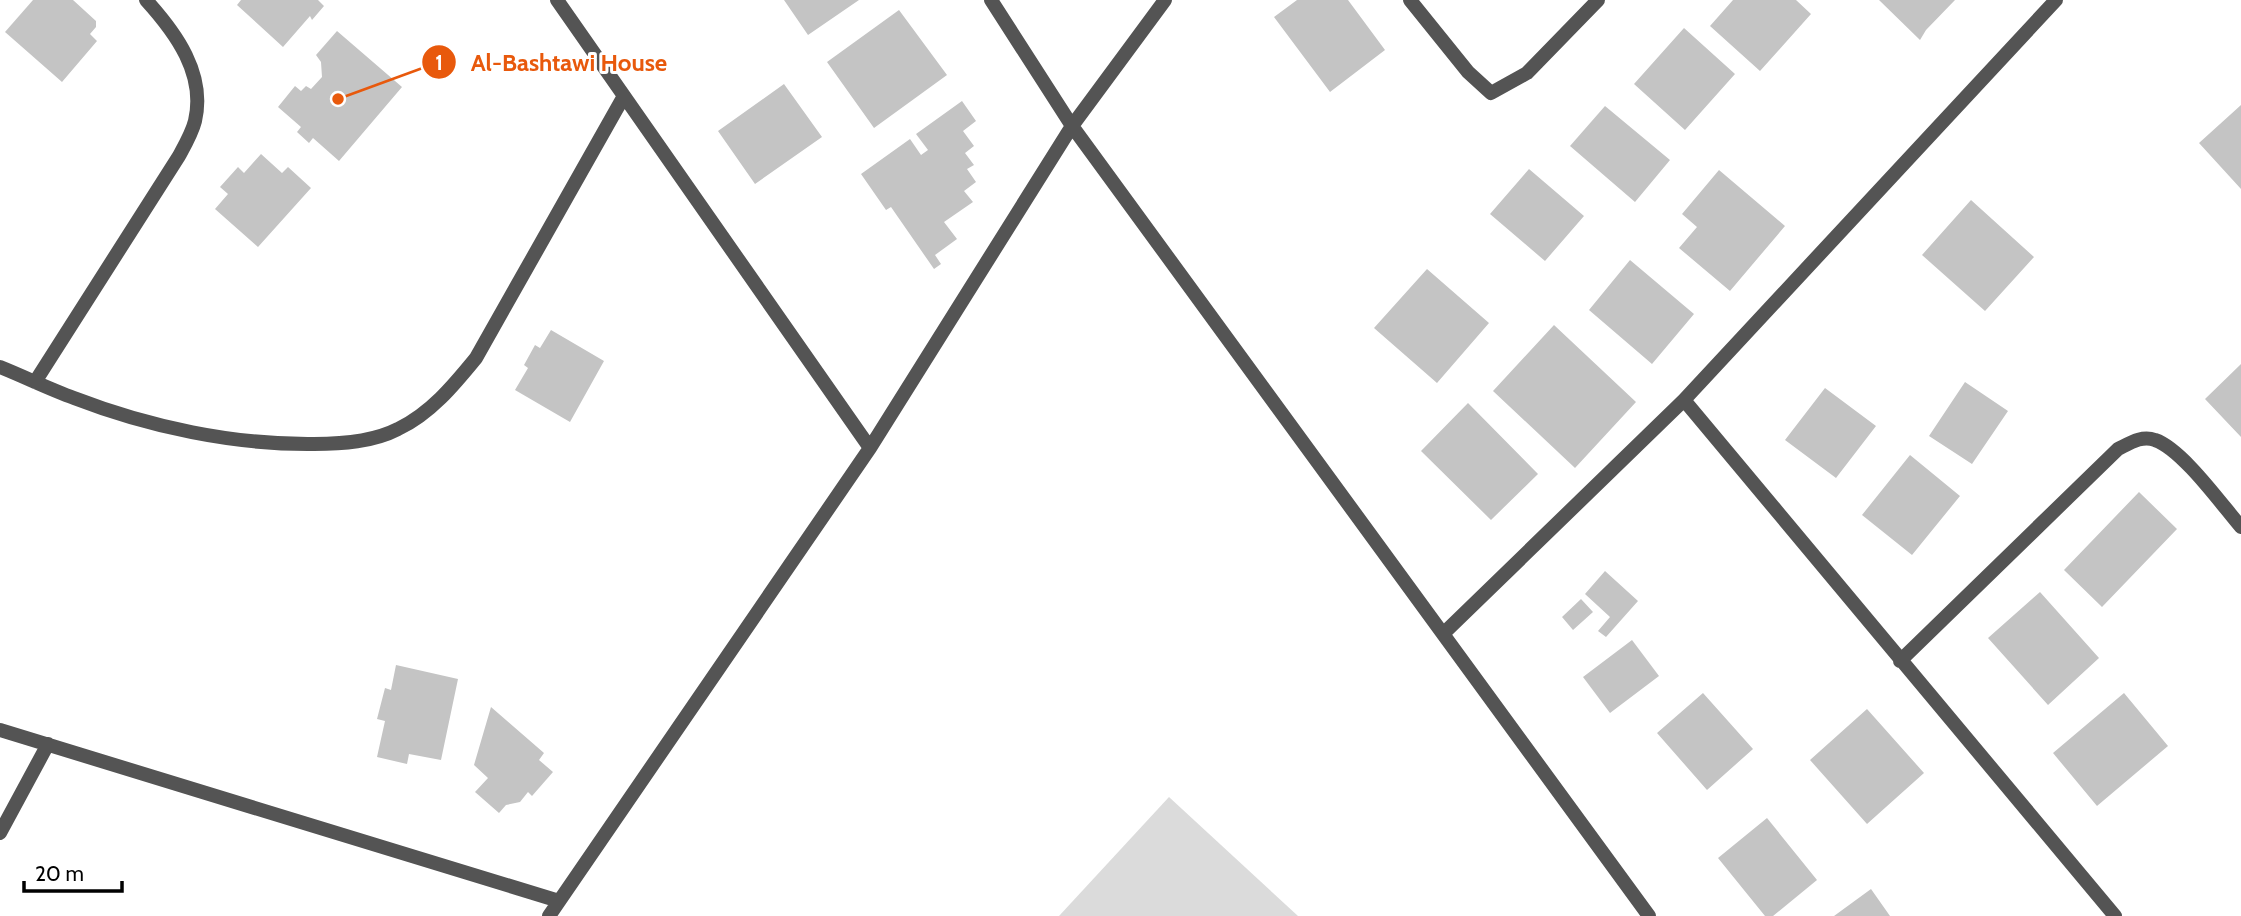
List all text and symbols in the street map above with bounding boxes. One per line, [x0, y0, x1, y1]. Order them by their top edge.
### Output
callout: Al-Bashtawi House [422, 40, 681, 85]
text: Al-Bashtawi House [471, 48, 667, 77]
text: 1 [435, 50, 443, 75]
scale bar [24, 850, 122, 894]
text: 20 m [35, 861, 84, 886]

